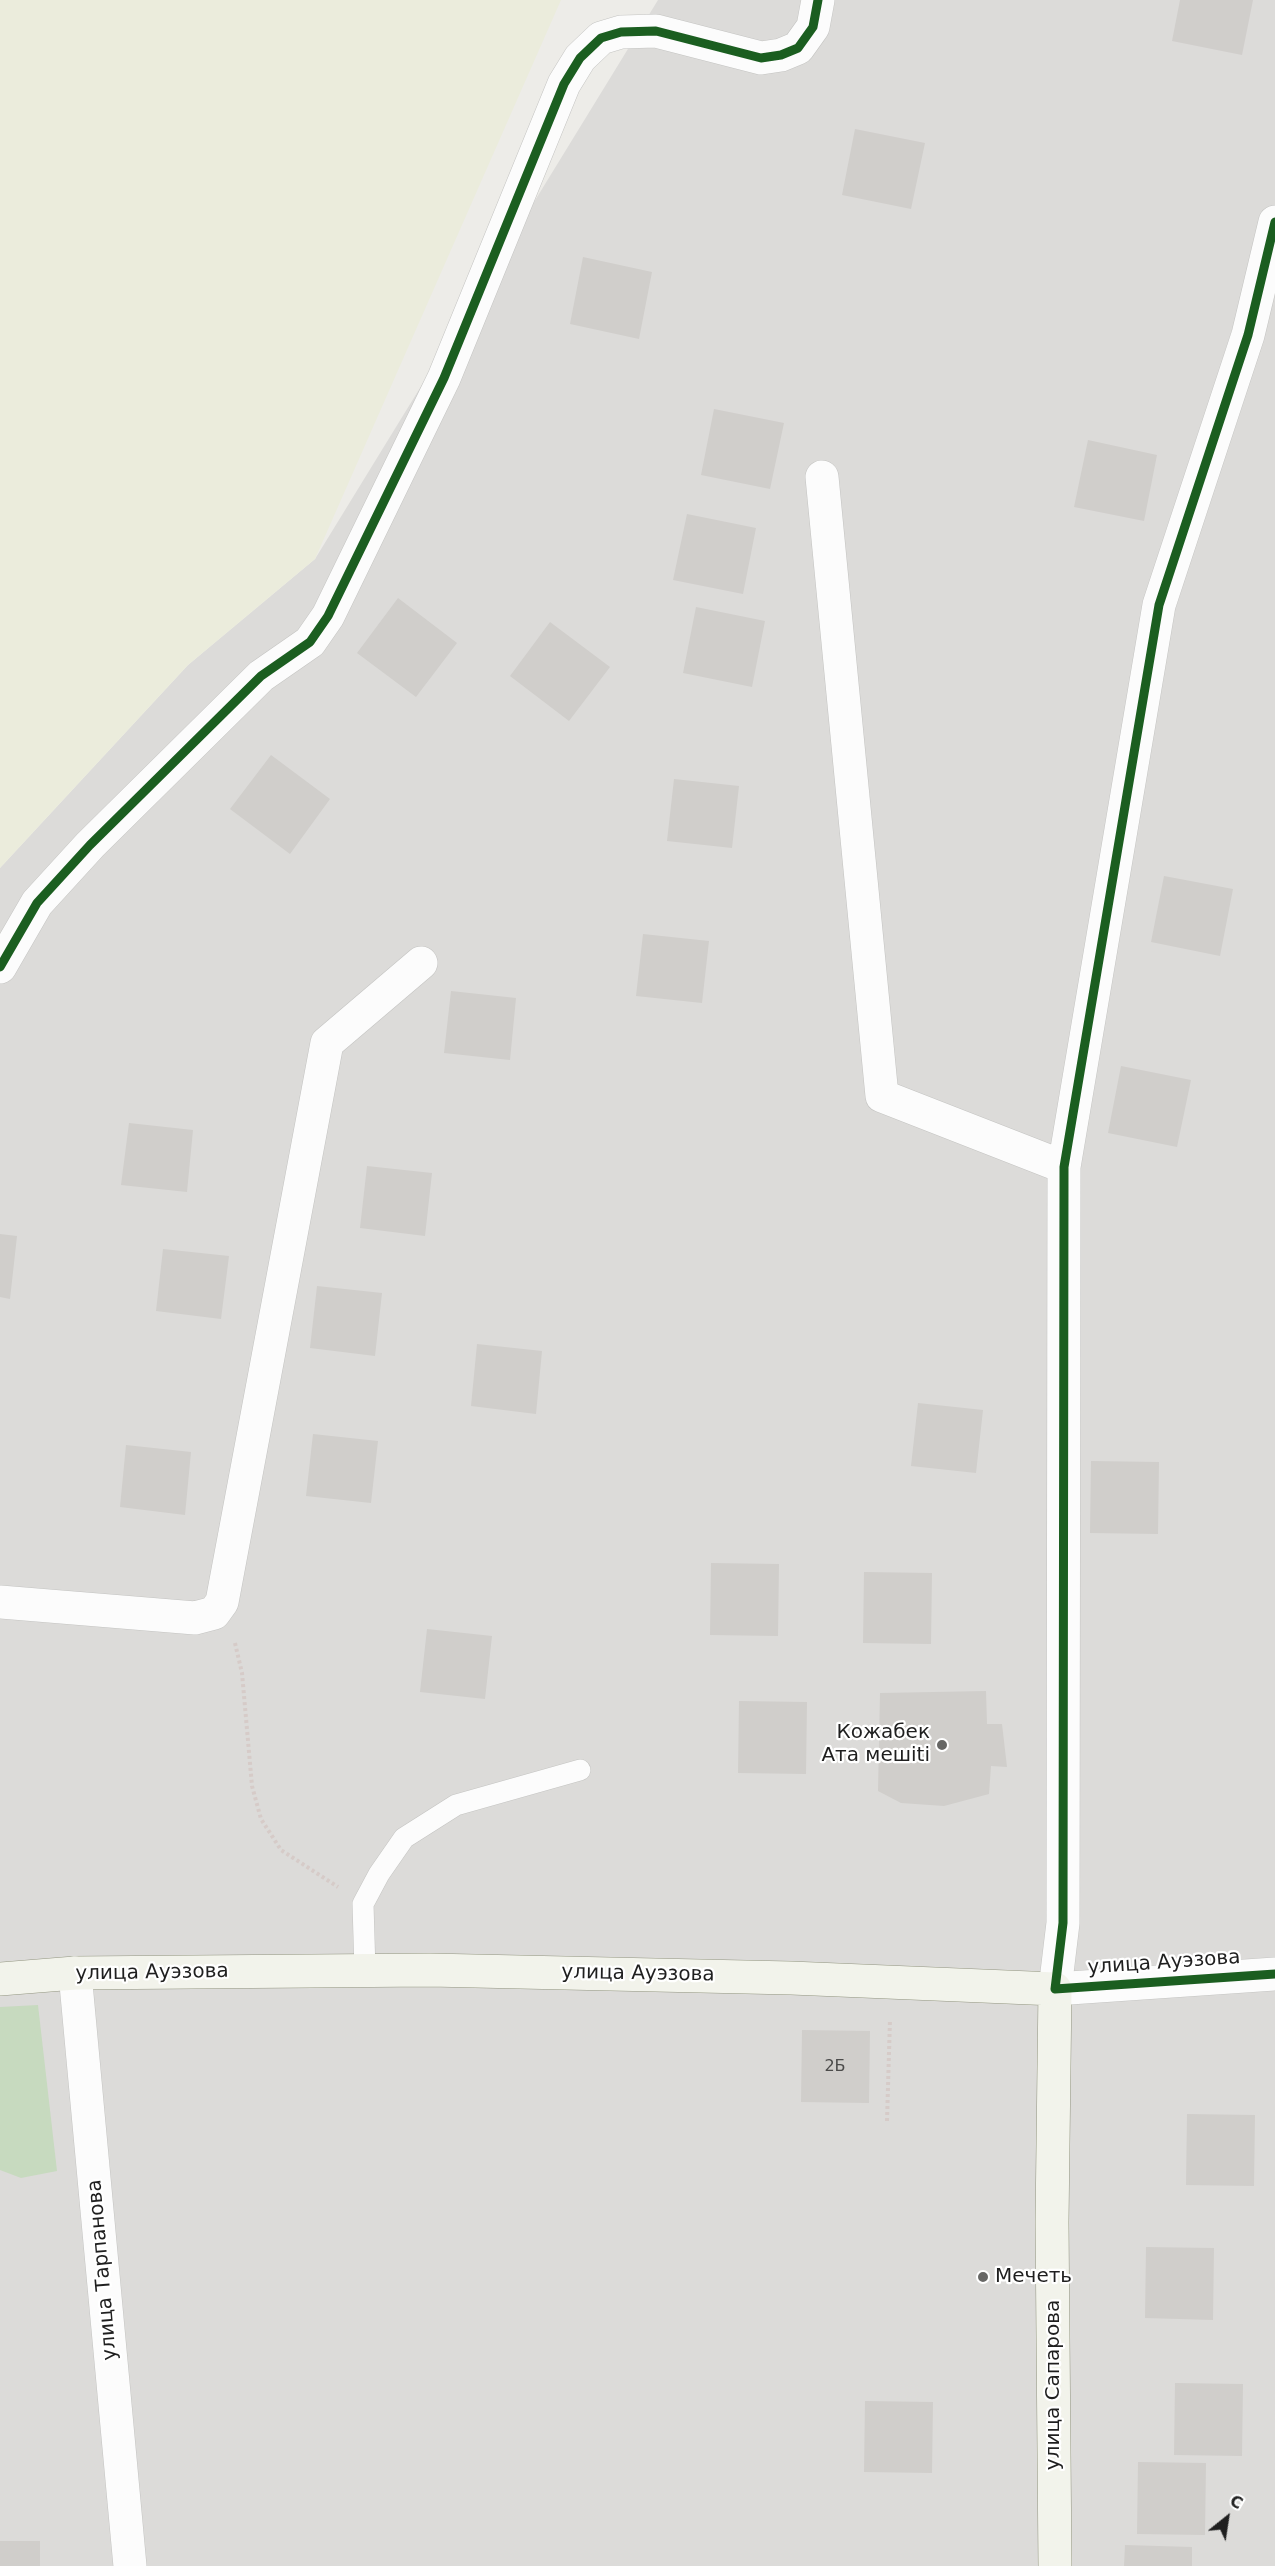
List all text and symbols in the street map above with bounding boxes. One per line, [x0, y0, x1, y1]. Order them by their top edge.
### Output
place label: Кожабек Ата мешiti [821, 1721, 930, 1768]
marker: Кожабек Ата мешiti [935, 1738, 949, 1752]
street label: улица Ауэзова [1087, 1946, 1241, 1980]
street label: улица Ауэзова [75, 1960, 229, 1986]
street label: улица Ауэзова [561, 1961, 715, 1987]
house number: 2Б [824, 2057, 846, 2077]
street label: улица Тарпанова [83, 2178, 123, 2362]
place label: Мечеть [995, 2265, 1072, 2289]
marker: Мечеть [976, 2270, 990, 2284]
street label: улица Сапарова [1042, 2300, 1066, 2470]
north arrow [1197, 2488, 1257, 2548]
text: С [1226, 2491, 1246, 2513]

